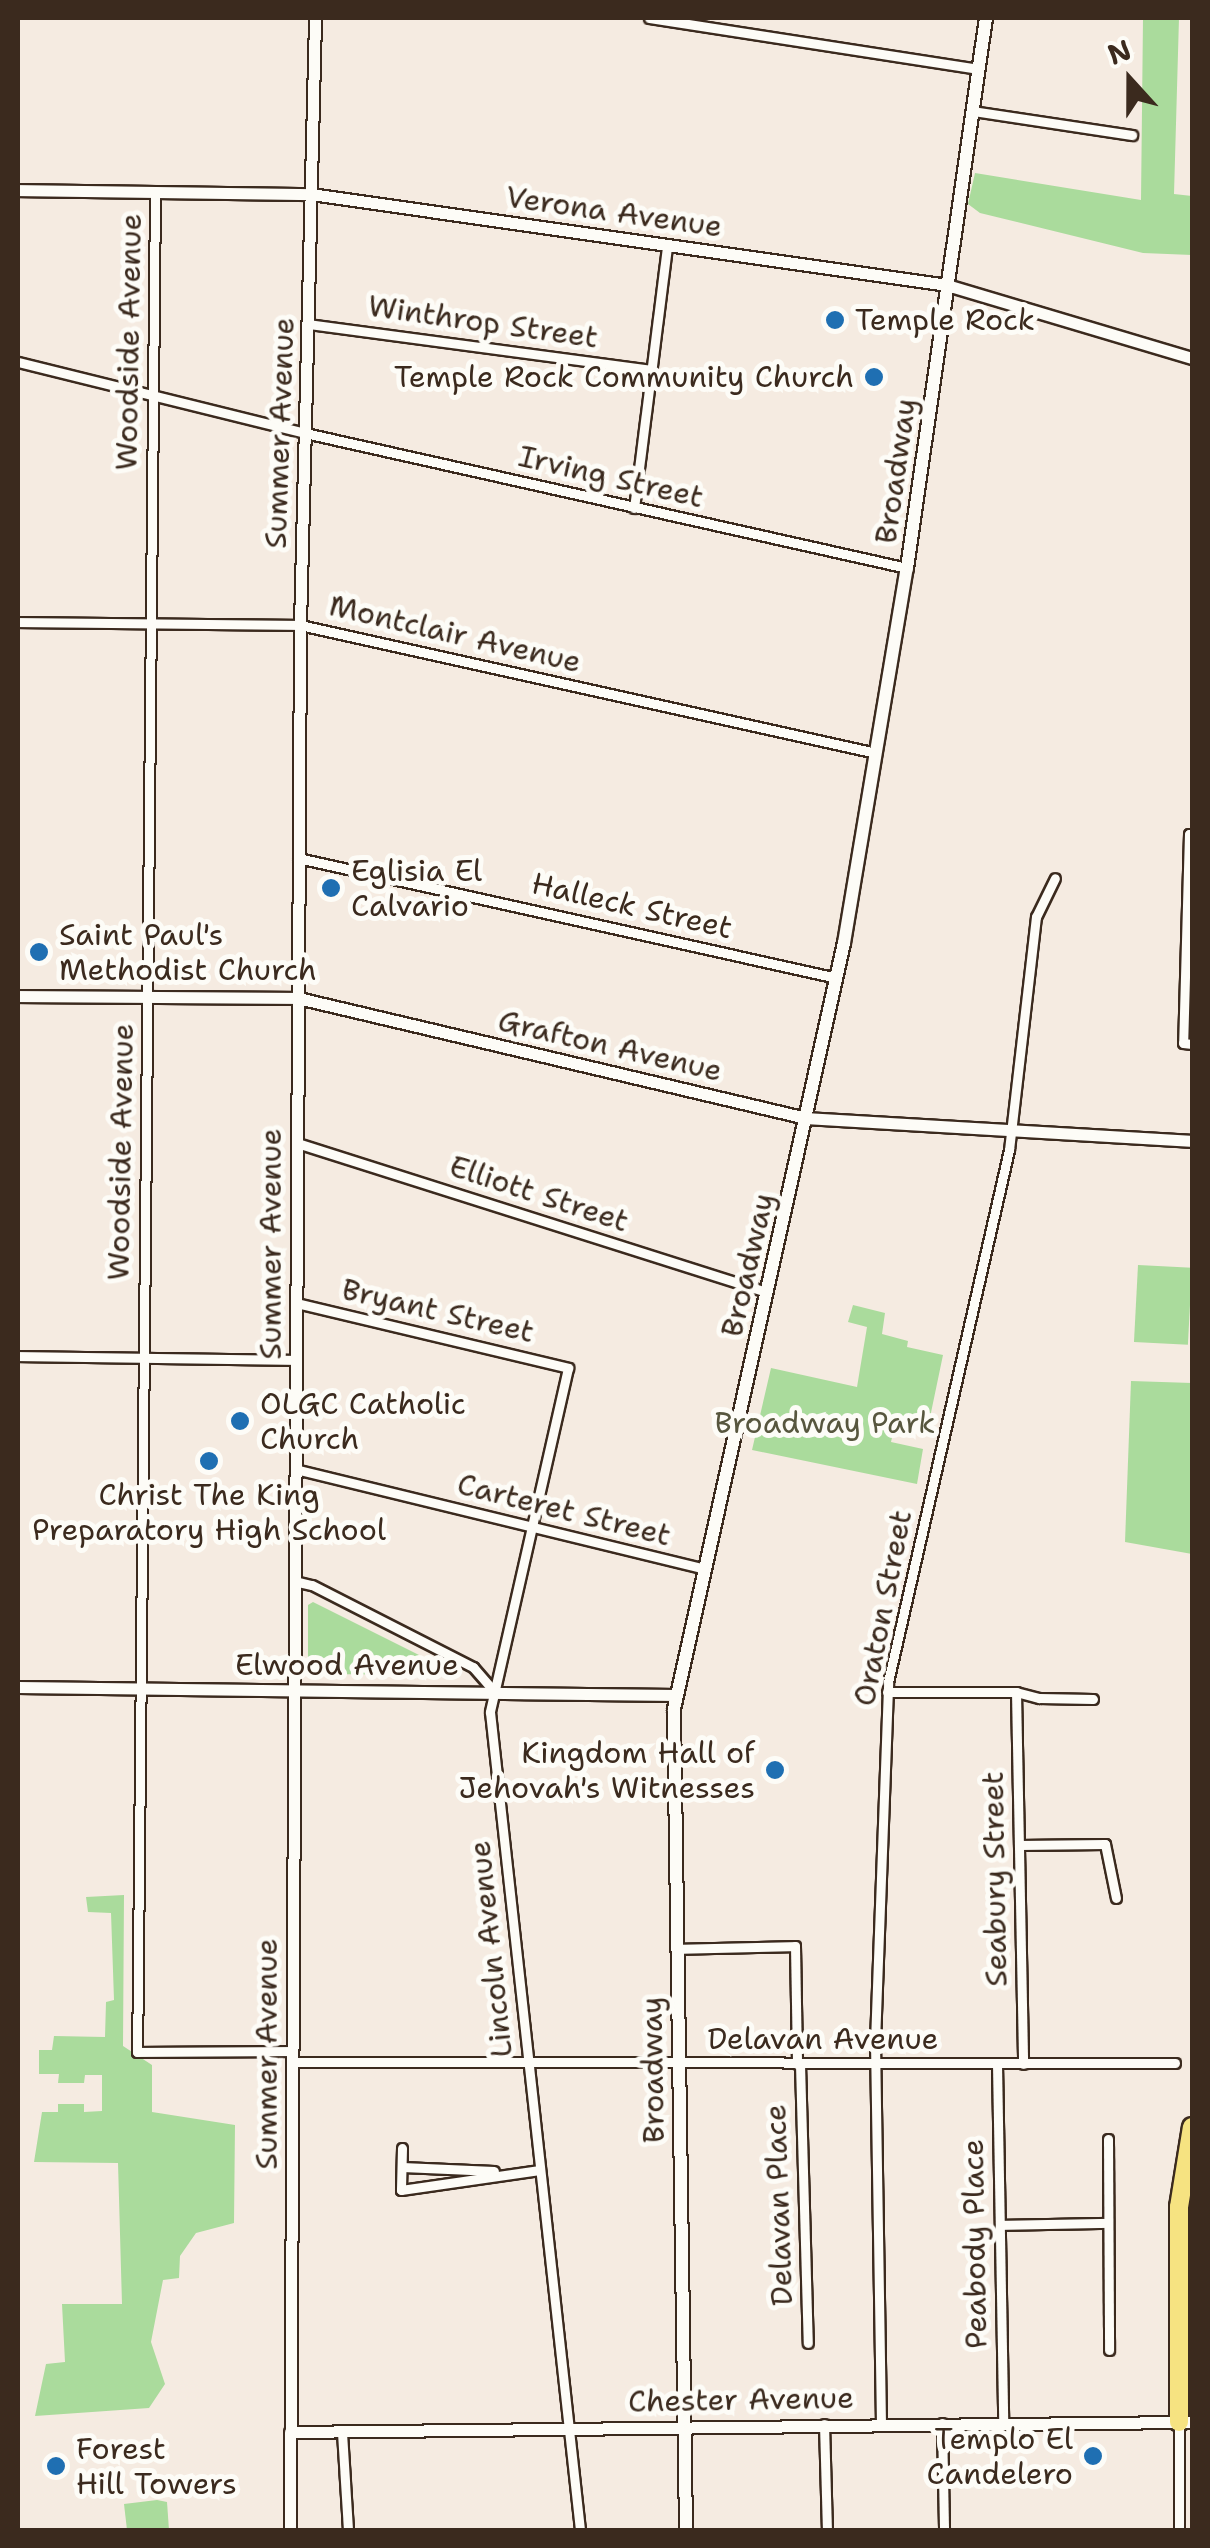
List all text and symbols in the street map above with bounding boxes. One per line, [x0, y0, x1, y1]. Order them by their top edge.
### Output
north arrow [1080, 30, 1180, 130]
text: N [1102, 30, 1136, 74]
street label: Verona Avenue [504, 179, 724, 245]
street label: Woodside Avenue [109, 213, 149, 471]
street label: Winthrop Street [366, 288, 600, 356]
place label: Temple Rock [855, 302, 1035, 338]
marker: Temple Rock [824, 309, 846, 331]
street label: Summer Avenue [258, 317, 302, 549]
place label: Temple Rock Community Church [394, 359, 854, 395]
marker: Temple Rock Community Church [863, 366, 885, 388]
street label: Broadway [868, 396, 924, 546]
street label: Irving Street [515, 438, 707, 516]
street label: Montclair Avenue [326, 588, 584, 680]
place label: Eglisia El Calvario [351, 853, 482, 924]
street label: Halleck Street [528, 865, 736, 947]
marker: Eglisia El Calvario [320, 877, 342, 899]
place label: Saint Paul's Methodist Church [59, 917, 317, 988]
marker: Saint Paul's Methodist Church [28, 941, 50, 963]
street label: Grafton Avenue [495, 1003, 725, 1089]
street label: Woodside Avenue [101, 1023, 141, 1281]
street label: Summer Avenue [253, 1128, 289, 1360]
street label: Elliott Street [445, 1148, 633, 1240]
street label: Broadway [714, 1190, 782, 1340]
street label: Bryant Street [338, 1271, 538, 1351]
place label: OLGC Catholic Church [260, 1386, 466, 1456]
park label: Broadway Park [714, 1405, 936, 1441]
marker: OLGC Catholic Church [229, 1410, 251, 1432]
marker: Christ The King Preparatory High School [198, 1450, 220, 1472]
street label: Carteret Street [454, 1466, 674, 1554]
place label: Christ The King Preparatory High School [32, 1477, 386, 1548]
street label: Oraton Street [846, 1507, 920, 1709]
street label: Elwood Avenue [235, 1647, 459, 1683]
place label: Kingdom Hall of Jehovah's Witnesses [458, 1735, 755, 1806]
marker: Kingdom Hall of Jehovah's Witnesses [764, 1759, 786, 1781]
street label: Seabury Street [975, 1771, 1015, 1987]
street label: Lincoln Avenue [462, 1839, 520, 2059]
street label: Summer Avenue [249, 1938, 285, 2170]
street label: Broadway [634, 1997, 672, 2143]
street label: Delavan Avenue [707, 2021, 939, 2057]
street label: Delavan Place [757, 2104, 801, 2306]
street label: Peabody Place [955, 2139, 995, 2349]
street label: Chester Avenue [628, 2380, 854, 2420]
place label: Templo El Candelero [927, 2421, 1073, 2492]
place label: Forest Hill Towers [76, 2431, 237, 2502]
marker: Templo El Candelero [1082, 2445, 1104, 2467]
marker: Forest Hill Towers [45, 2455, 67, 2477]

